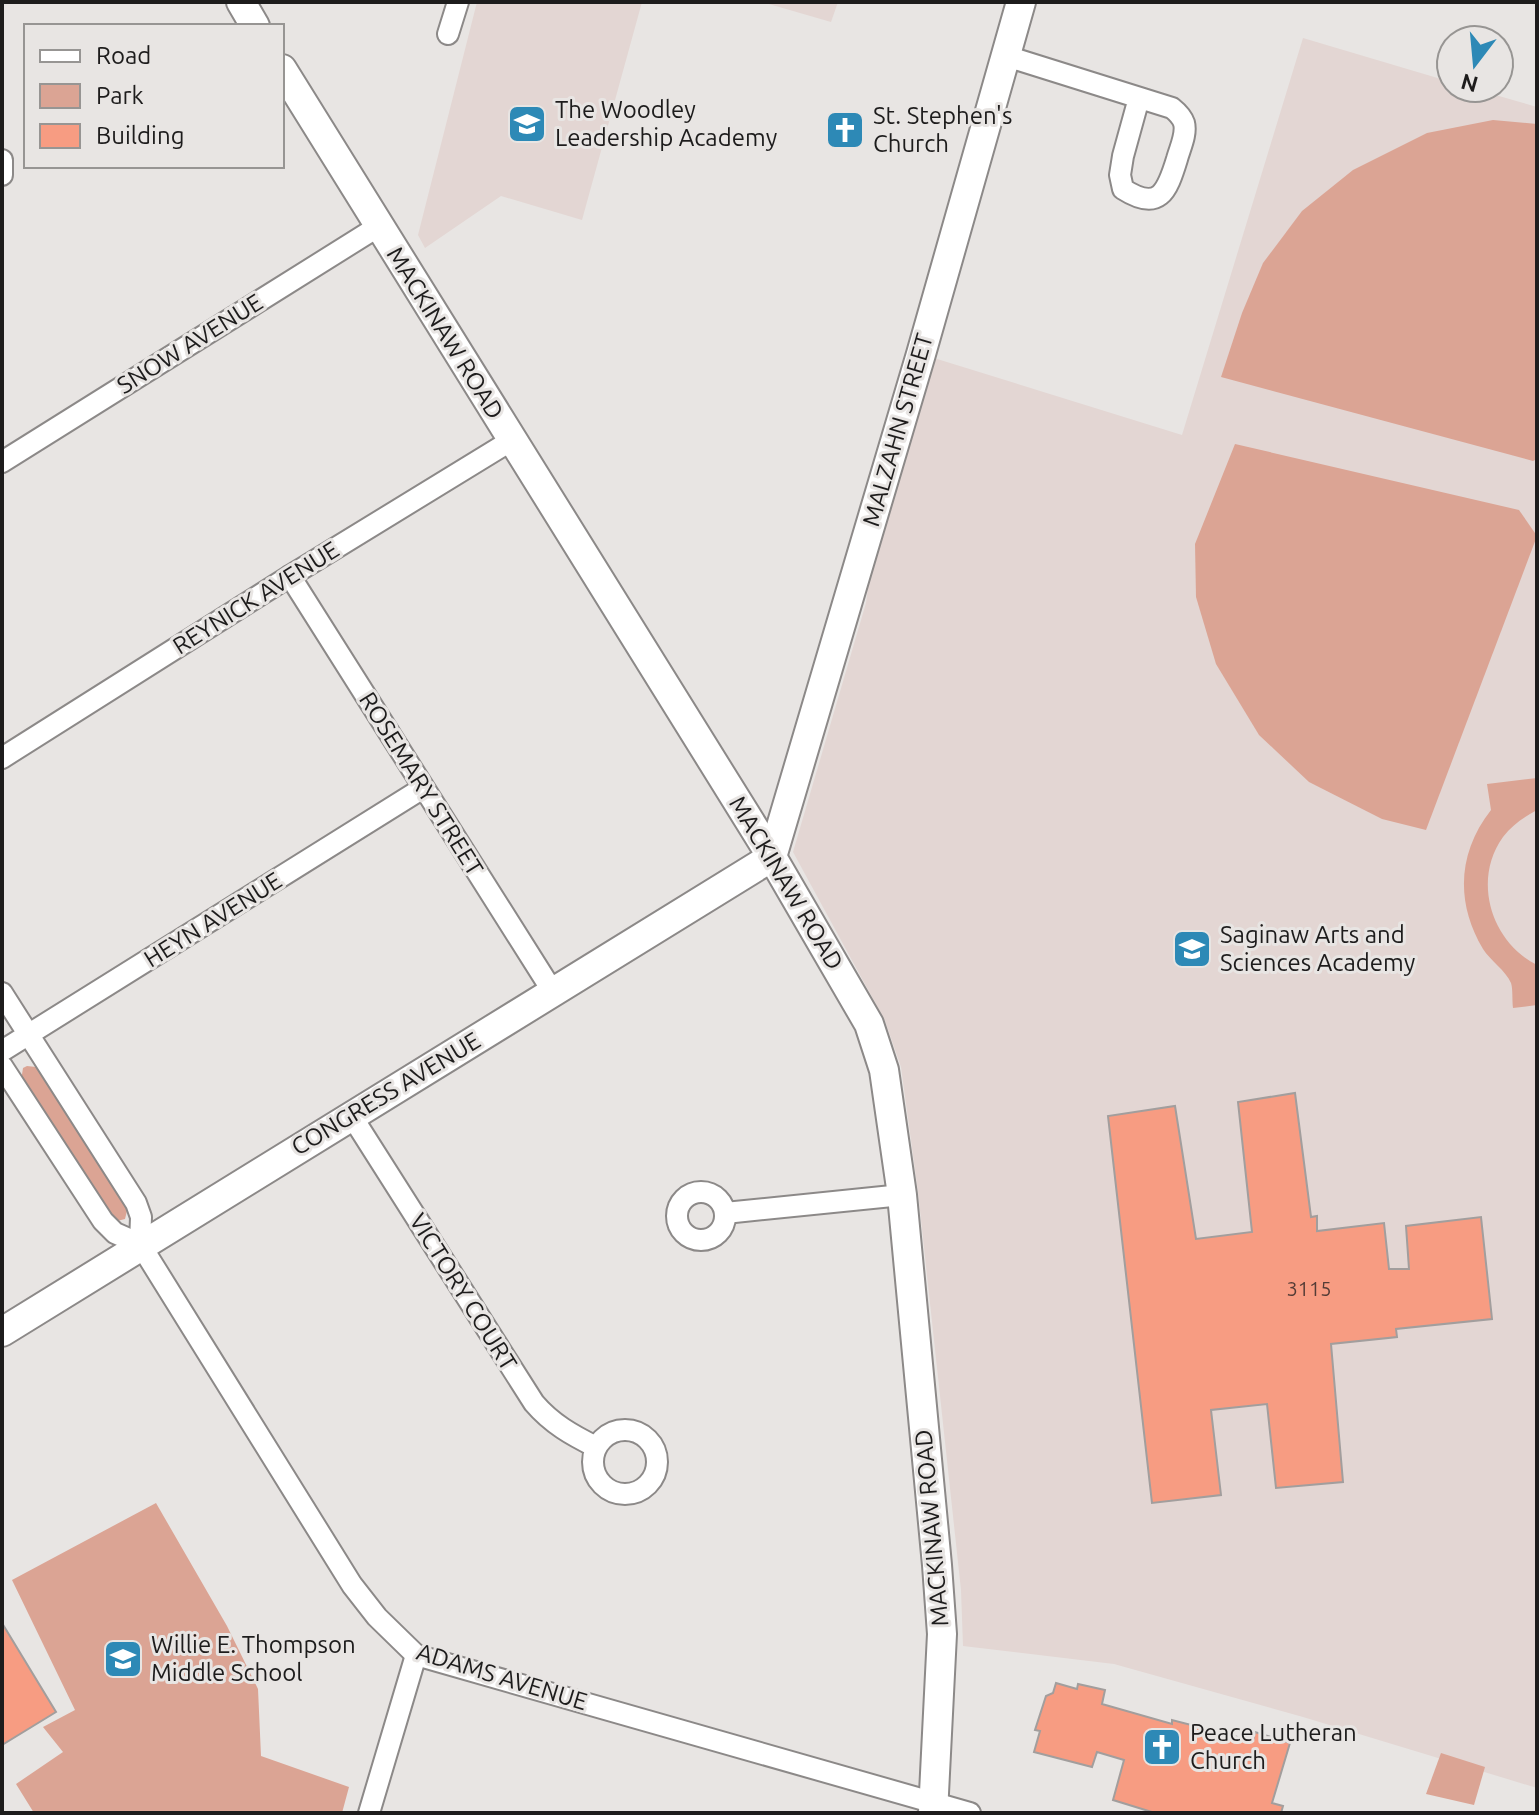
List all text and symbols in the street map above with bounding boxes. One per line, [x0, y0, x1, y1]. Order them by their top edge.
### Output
legend [24, 24, 284, 168]
north arrow [1435, 24, 1515, 104]
text: Road [96, 42, 151, 69]
text: N [1458, 69, 1481, 98]
text: Park [96, 82, 144, 109]
place label: The Woodley Leadership Academy [555, 96, 778, 151]
place label: St. Stephen's Church [873, 102, 1012, 157]
school or university icon: The Woodley Leadership Academy [506, 103, 548, 145]
church icon: St. Stephen's Church [824, 109, 866, 151]
text: Building [96, 122, 184, 149]
street label: MACKINAW ROAD [382, 242, 509, 424]
street label: SNOW AVENUE [112, 288, 267, 399]
street label: MALZAHN STREET [857, 330, 938, 529]
street label: REYNICK AVENUE [168, 536, 344, 660]
street label: ROSEMARY STREET [354, 687, 489, 880]
street label: MACKINAW ROAD [724, 791, 849, 974]
street label: HEYN AVENUE [139, 867, 286, 973]
place label: Saginaw Arts and Sciences Academy [1220, 921, 1416, 976]
school or university icon: Saginaw Arts and Sciences Academy [1171, 928, 1213, 970]
street label: CONGRESS AVENUE [287, 1027, 485, 1161]
street label: VICTORY COURT [404, 1208, 523, 1375]
house number: 3115 [1286, 1277, 1332, 1300]
street label: MACKINAW ROAD [909, 1428, 954, 1628]
place label: Willie E. Thompson Middle School [151, 1631, 356, 1686]
school or university icon: Willie E. Thompson Middle School [102, 1638, 144, 1680]
street label: ADAMS AVENUE [414, 1638, 591, 1715]
place label: Peace Lutheran Church [1190, 1719, 1357, 1774]
church icon: Peace Lutheran Church [1141, 1726, 1183, 1768]

